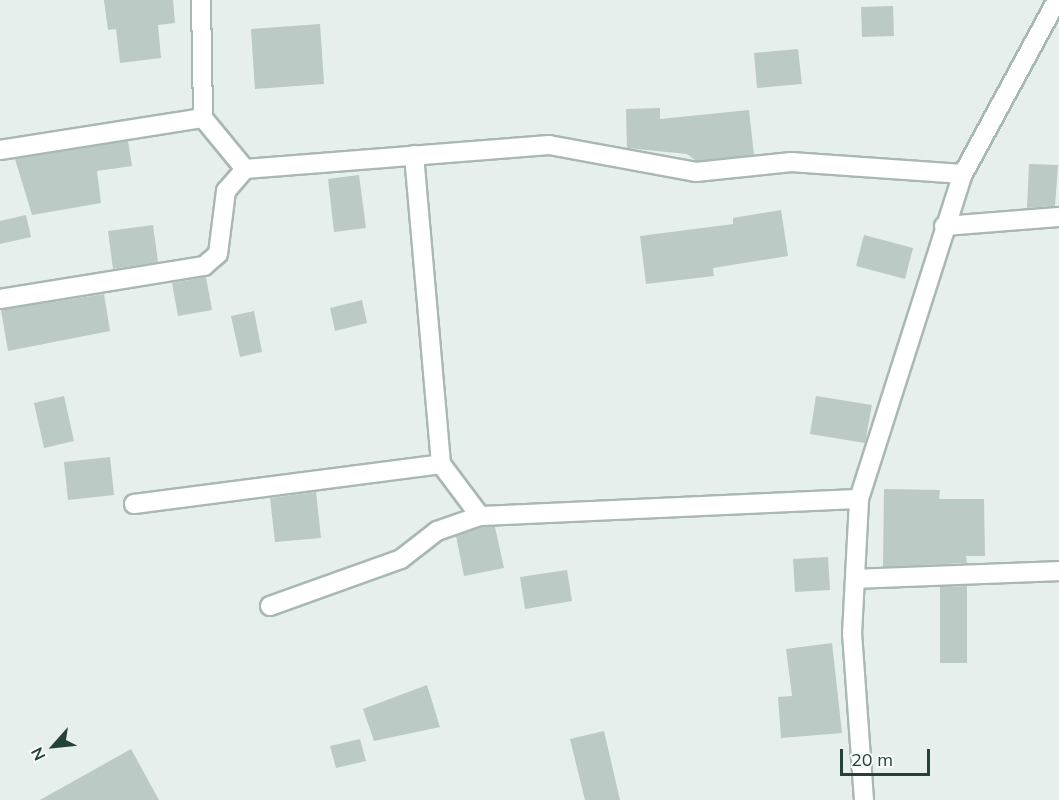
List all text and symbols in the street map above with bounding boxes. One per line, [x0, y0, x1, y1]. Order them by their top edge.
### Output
north arrow [24, 716, 84, 776]
scale bar [843, 737, 933, 775]
text: N [26, 744, 50, 764]
text: 20 m [851, 748, 893, 771]

